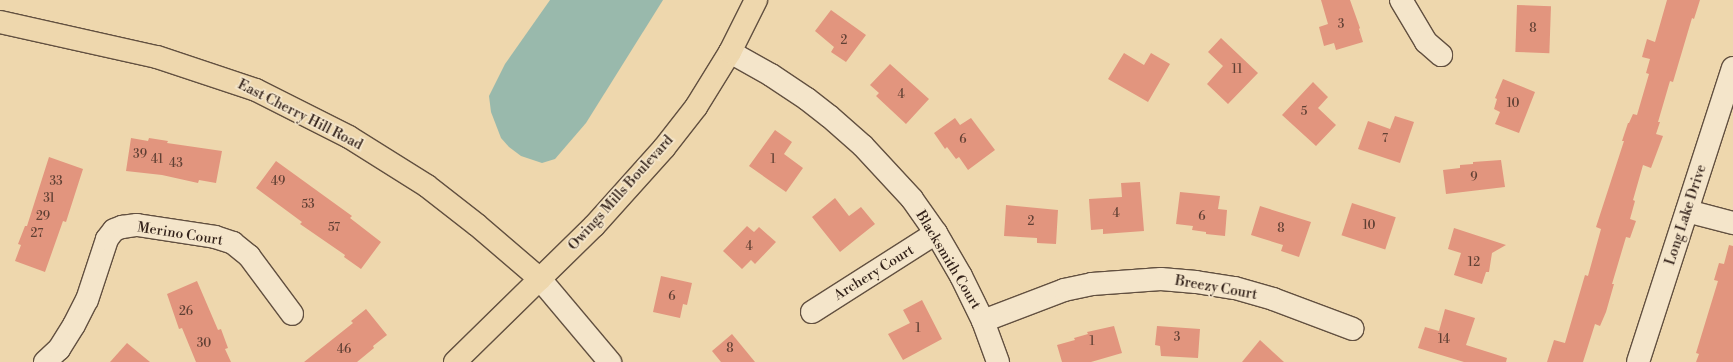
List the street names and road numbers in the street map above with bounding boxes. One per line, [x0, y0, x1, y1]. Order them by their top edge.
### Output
street label: East Cherry Hill Road [235, 76, 365, 154]
street label: Owings Mills Boulevard [565, 132, 677, 254]
street label: Long Lake Drive [1662, 163, 1710, 267]
street label: Blacksmith Court [912, 208, 984, 312]
street label: Merino Court [136, 219, 224, 249]
street label: Archery Court [831, 242, 917, 304]
street label: Breezy Court [1174, 273, 1258, 303]

